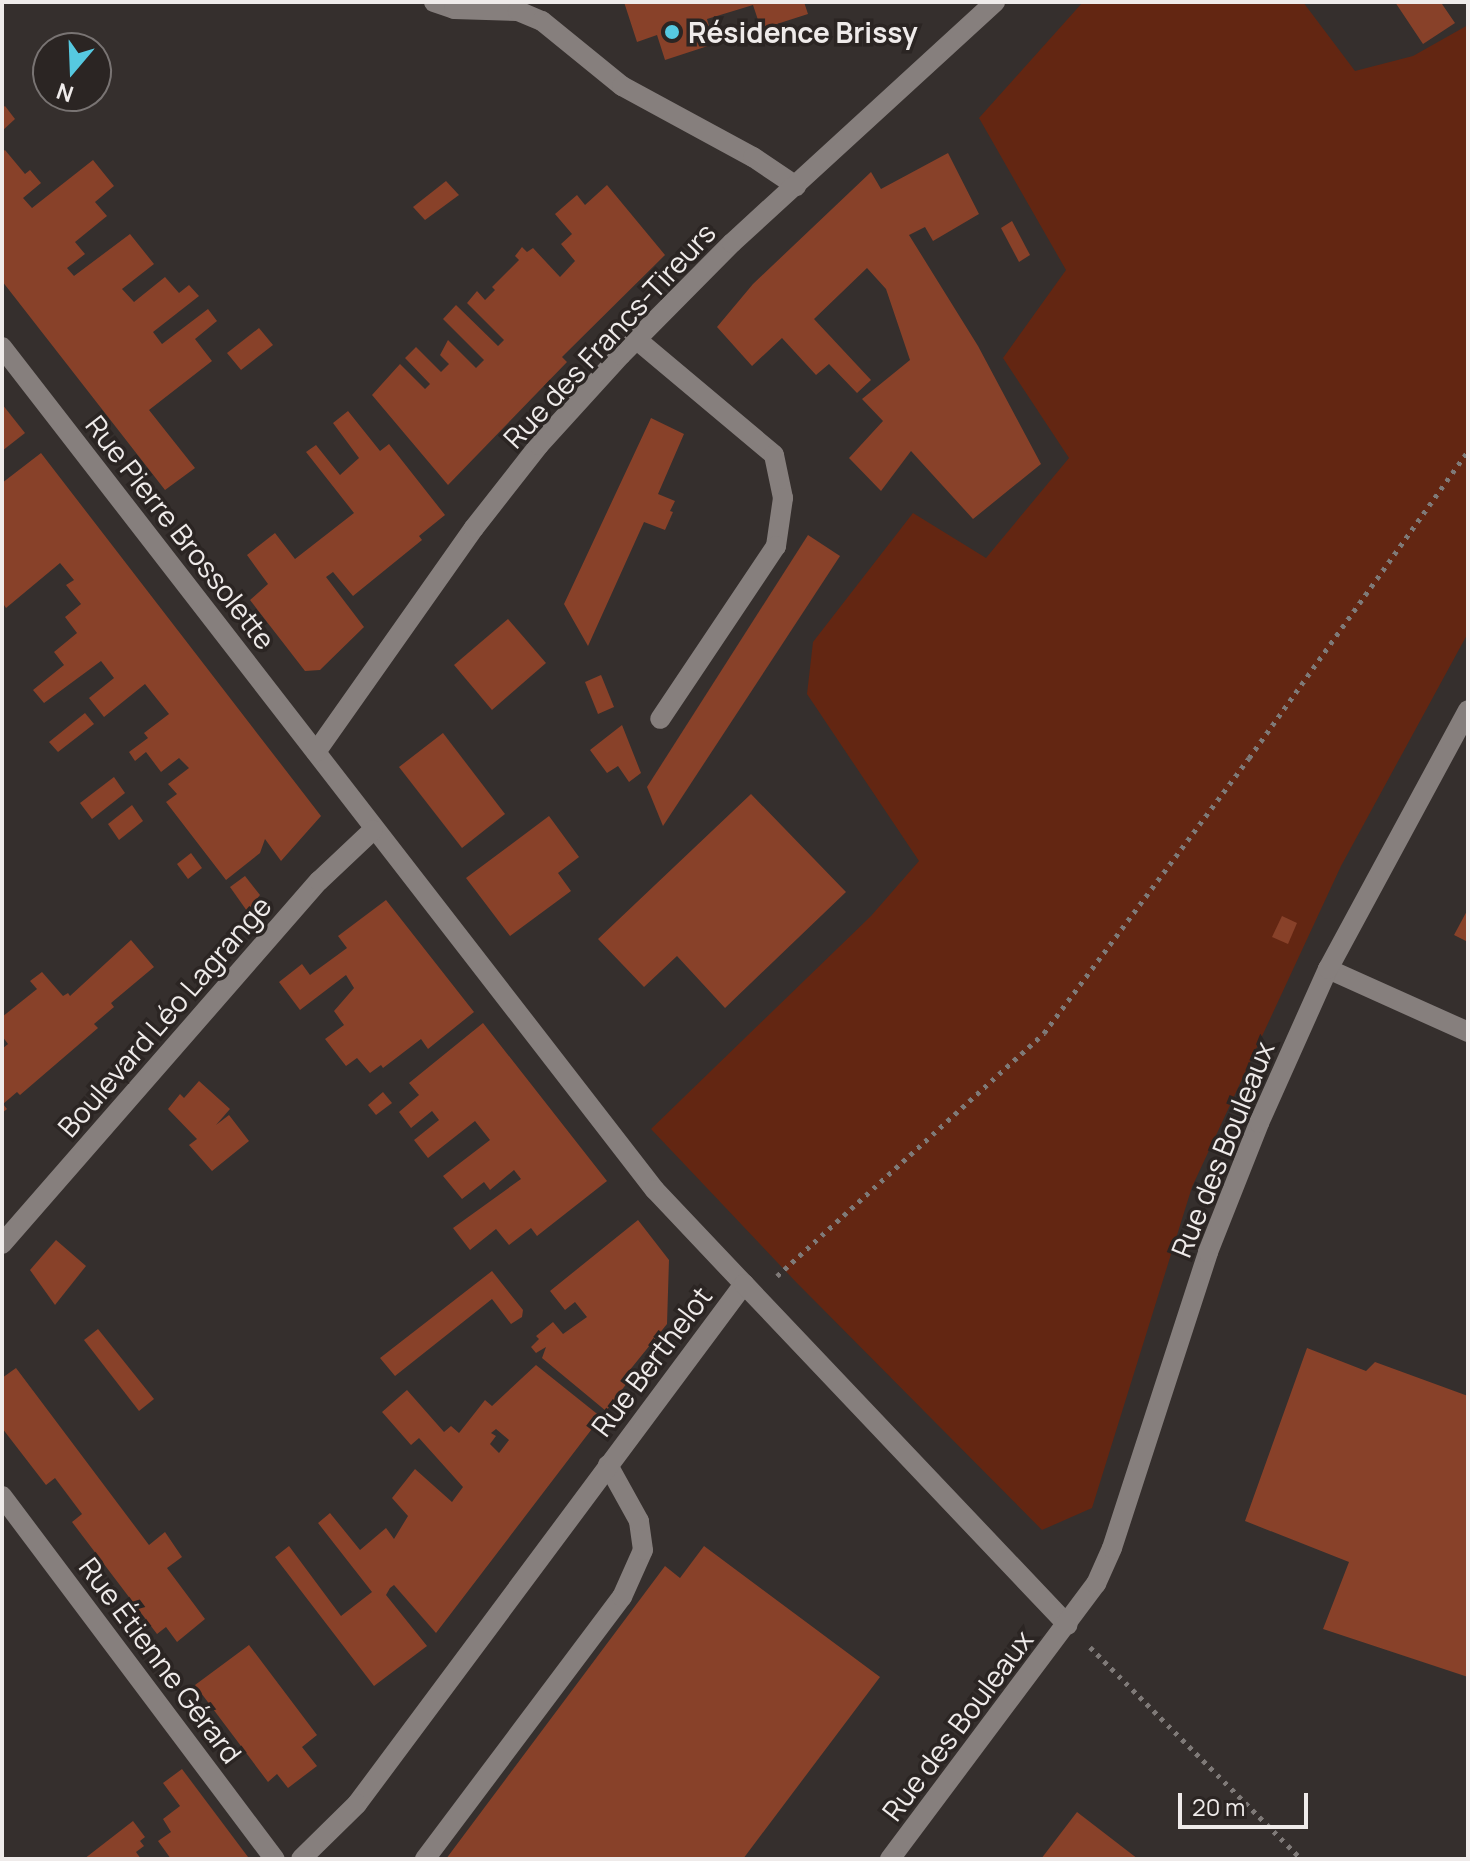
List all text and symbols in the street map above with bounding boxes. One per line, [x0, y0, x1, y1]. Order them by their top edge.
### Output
place label: Résidence Brissy [688, 15, 918, 49]
marker: Résidence Brissy [663, 23, 681, 41]
north arrow [32, 32, 112, 112]
text: N [52, 76, 77, 110]
street label: Rue des Francs-Tireurs [496, 216, 722, 454]
street label: Rue Pierre Brossolette [79, 408, 283, 656]
street label: Boulevard Léo Lagrange [50, 889, 278, 1143]
street label: Rue des Bouleaux [1163, 1036, 1281, 1262]
street label: Rue Berthelot [584, 1280, 718, 1442]
street label: Rue Étienne Gérard [73, 1551, 249, 1769]
street label: Rue des Bouleaux [875, 1623, 1039, 1827]
scale bar [1182, 1777, 1312, 1827]
text: 20 m [1192, 1790, 1245, 1823]

